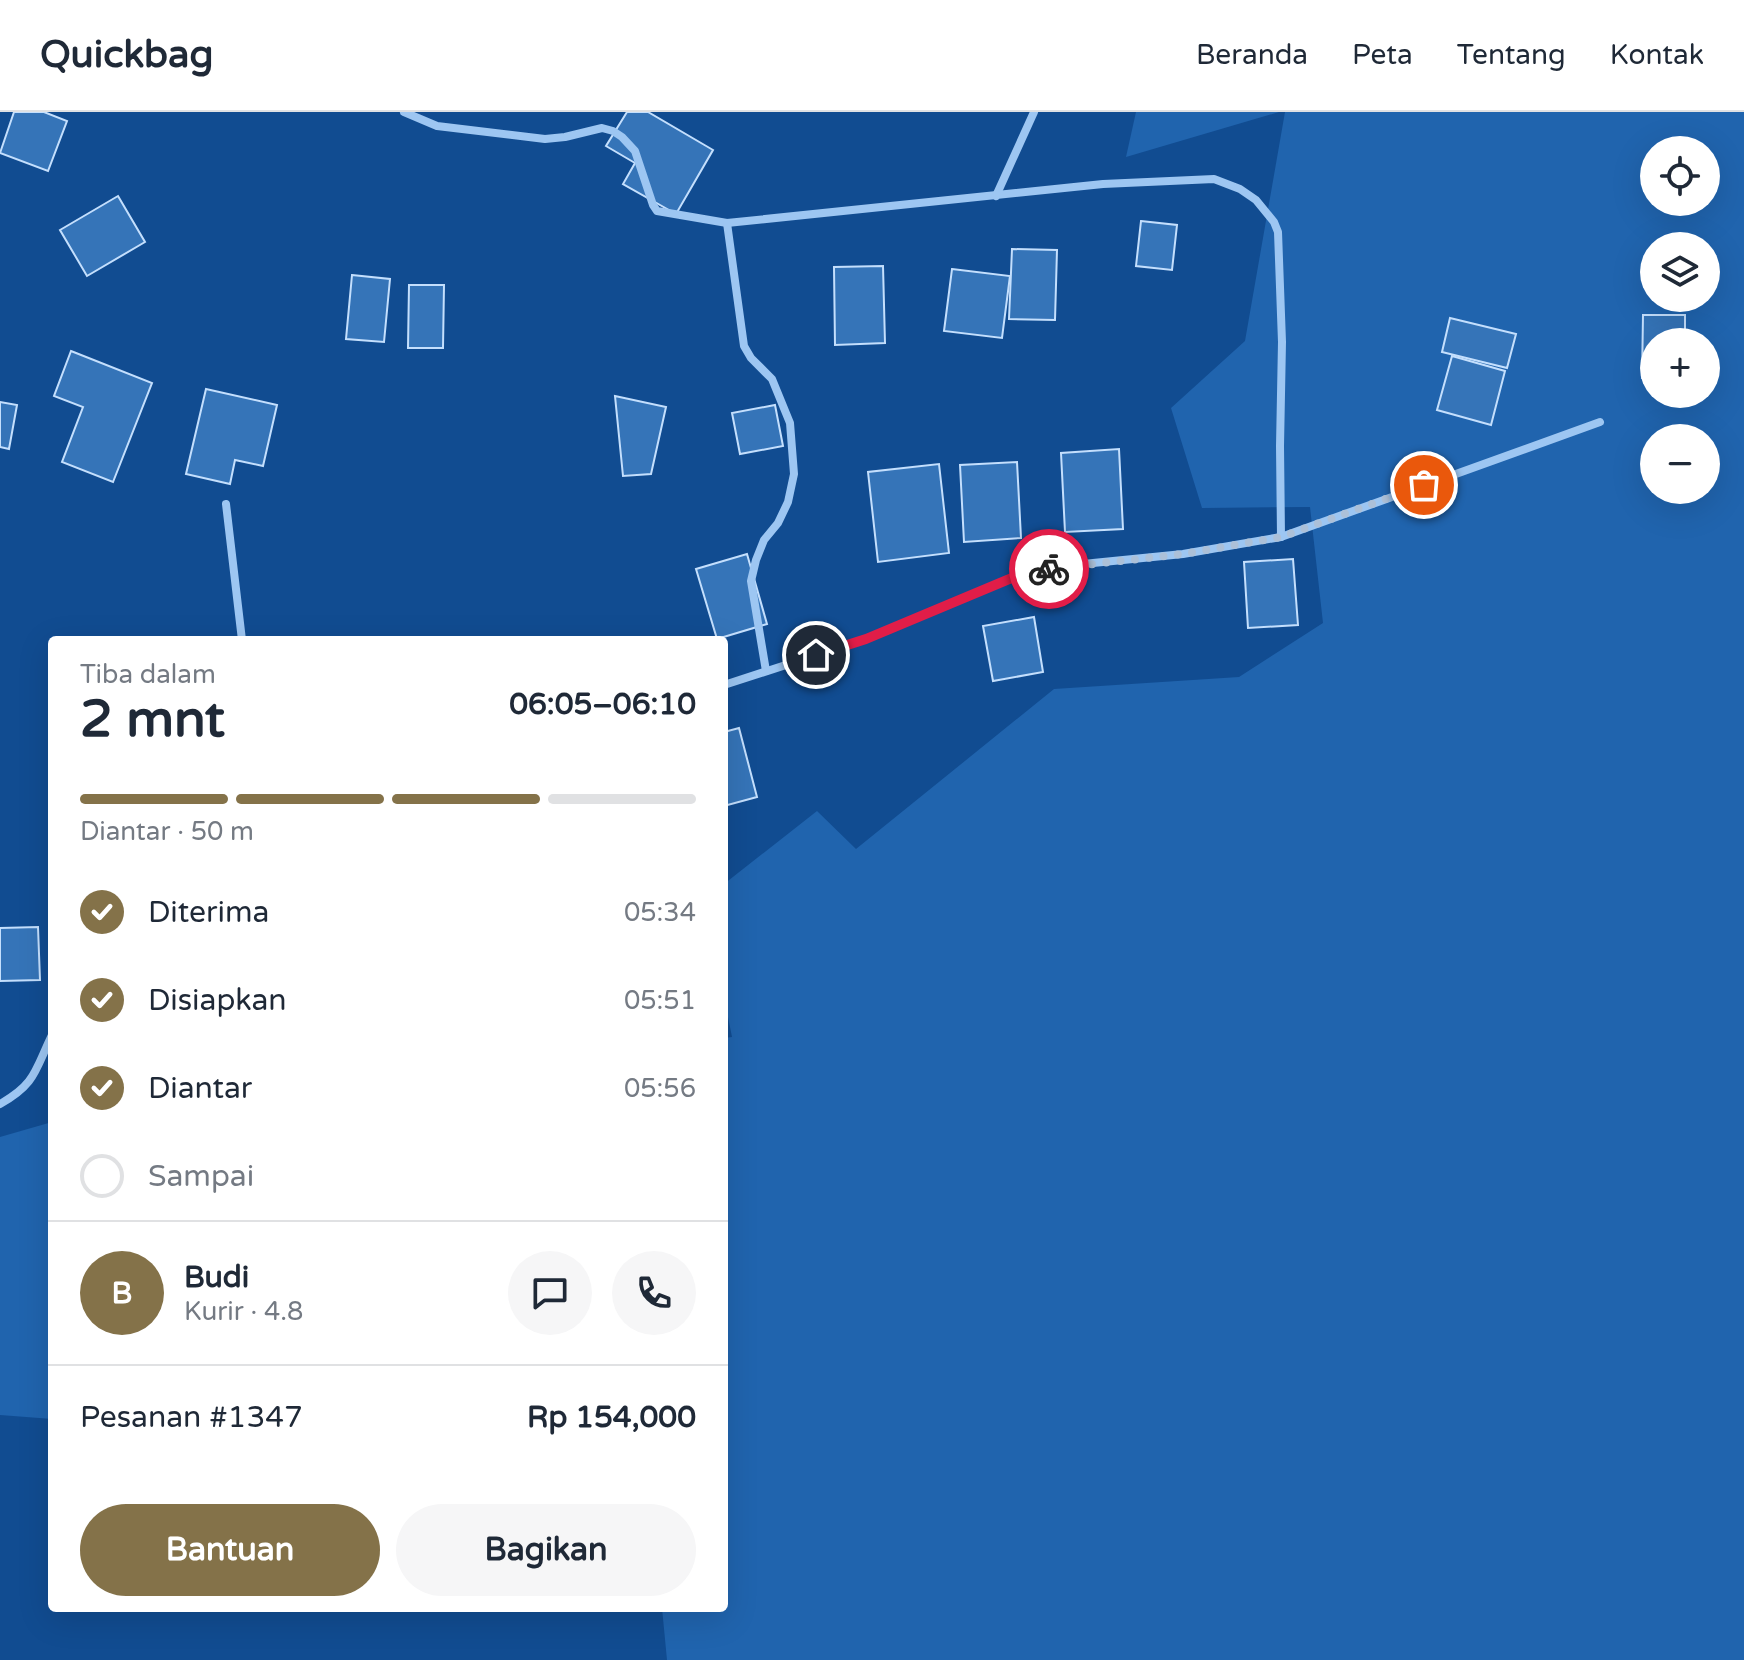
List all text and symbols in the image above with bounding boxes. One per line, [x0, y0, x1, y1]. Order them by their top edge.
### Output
text: Quickbag [40, 32, 213, 78]
text: Beranda [1196, 38, 1308, 72]
text: Peta [1352, 38, 1413, 72]
text: Tentang [1457, 38, 1566, 72]
text: Kontak [1610, 38, 1704, 72]
map controls [1640, 136, 1720, 504]
button: locate [1640, 136, 1720, 216]
button: layers [1640, 232, 1720, 312]
button: + [1640, 328, 1720, 408]
button: − [1640, 424, 1720, 504]
pin [1390, 451, 1458, 519]
icon: bag [1402, 463, 1446, 507]
courier [1009, 529, 1089, 609]
icon: bike [1027, 547, 1071, 591]
pin [782, 621, 850, 689]
icon: home [794, 633, 838, 677]
text: Tiba dalam [80, 659, 216, 690]
text: 06:05–06:10 [509, 686, 696, 723]
text: 2 mnt [80, 688, 225, 751]
text: Diantar · 50 m [80, 816, 254, 847]
icon: check [80, 890, 124, 934]
text: Diterima [148, 894, 269, 931]
text: 05:34 [624, 897, 696, 928]
icon: check [80, 978, 124, 1022]
text: Disiapkan [148, 982, 287, 1019]
text: 05:51 [624, 985, 696, 1016]
icon: check [80, 1066, 124, 1110]
text: Diantar [148, 1070, 252, 1107]
text: 05:56 [624, 1073, 696, 1104]
text: Sampai [148, 1158, 254, 1195]
button: chat [508, 1251, 592, 1335]
button: phone [612, 1251, 696, 1335]
text: Budi [184, 1259, 249, 1296]
text: B [112, 1275, 132, 1312]
text: Kurir · 4.8 [184, 1296, 303, 1327]
text: Pesanan #1347 [80, 1399, 303, 1436]
text: Rp 154,000 [527, 1399, 696, 1436]
button: Bantuan [80, 1504, 380, 1596]
button: Bagikan [396, 1504, 696, 1596]

